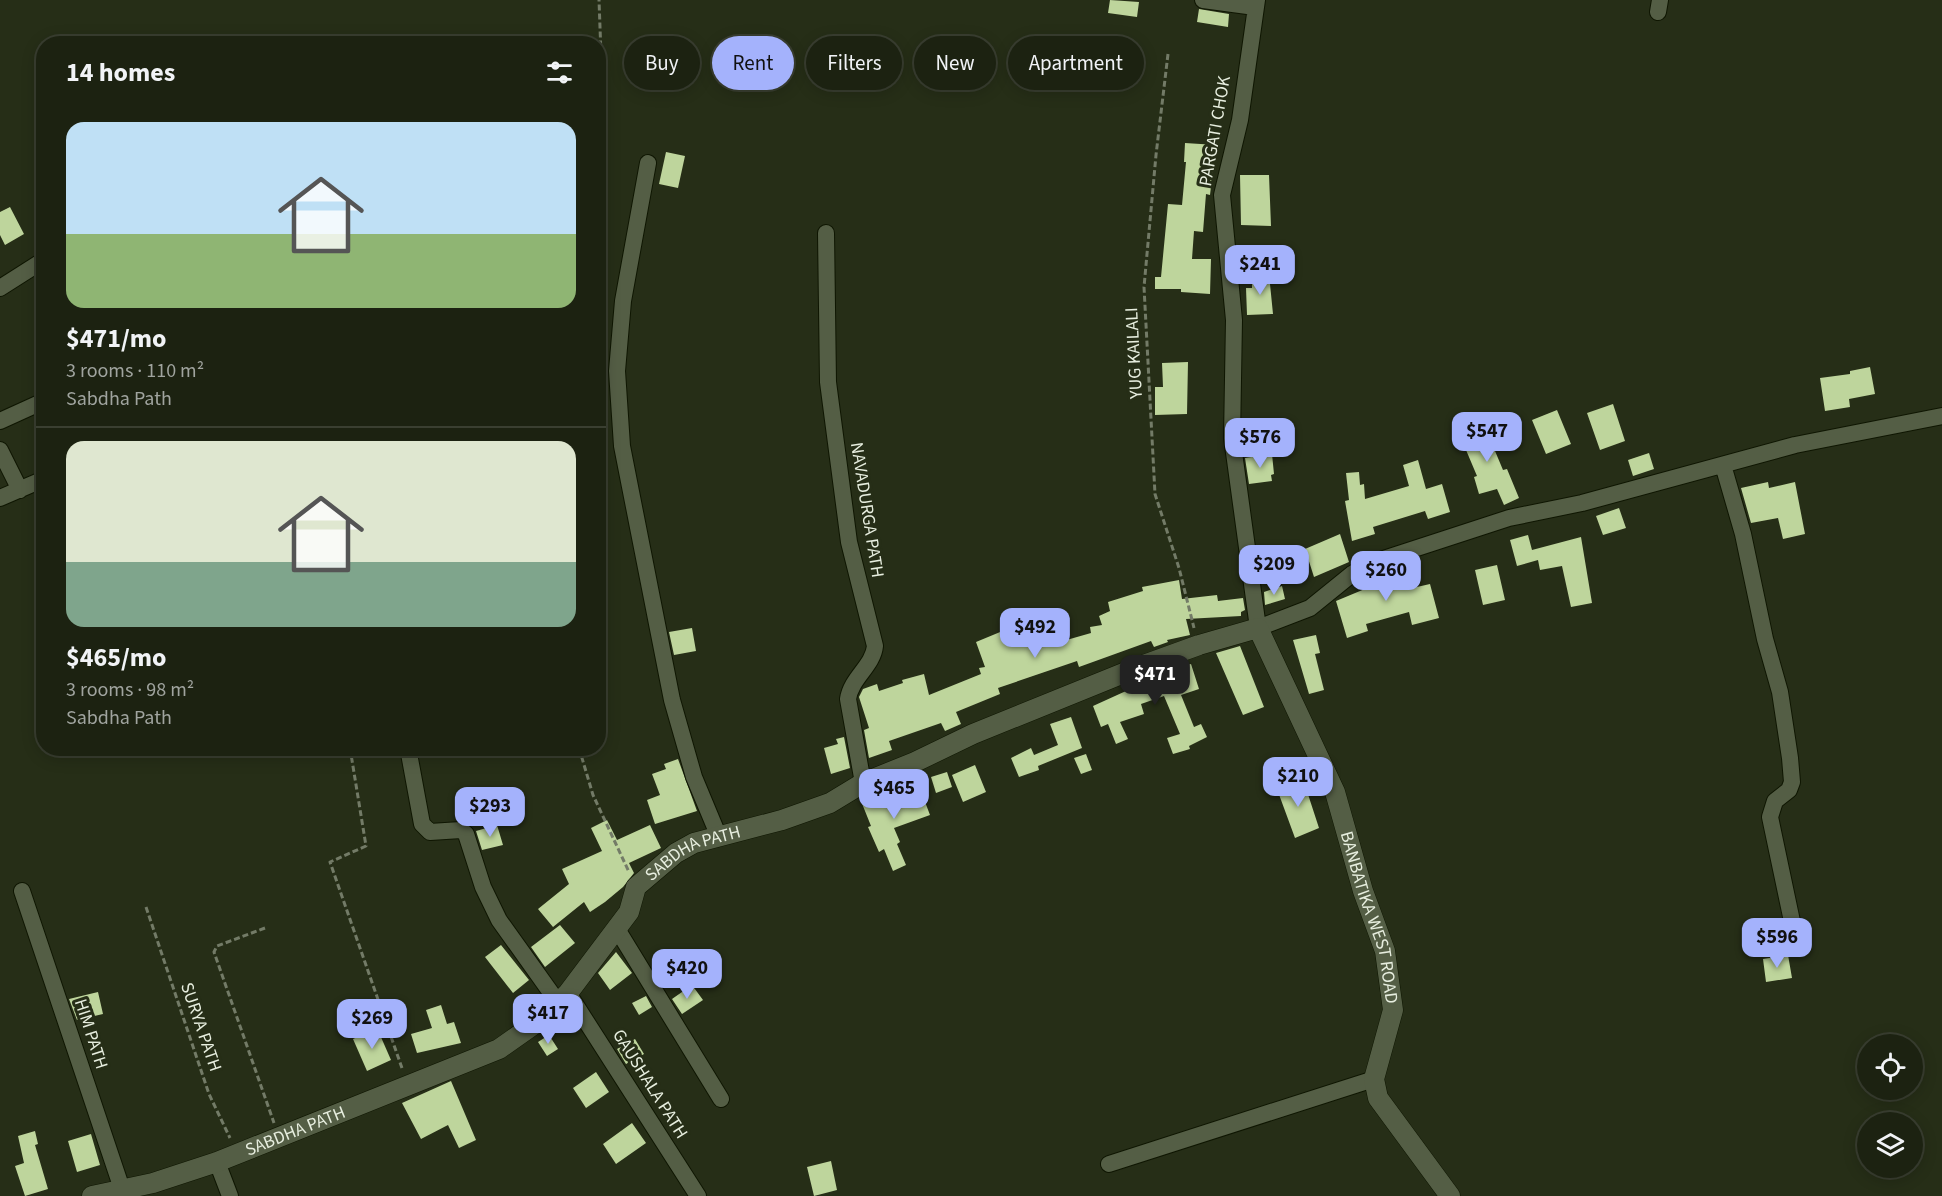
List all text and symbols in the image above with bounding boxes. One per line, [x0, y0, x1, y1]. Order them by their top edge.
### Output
chip: Buy [624, 36, 700, 90]
chip: Rent [712, 36, 794, 90]
chip: Filters [806, 36, 902, 90]
chip: New [914, 36, 996, 90]
chip: Apartment [1008, 36, 1144, 90]
text: 14 homes [66, 54, 175, 91]
icon: filters [543, 56, 576, 89]
street label: PARGATI CHOK [1193, 73, 1237, 188]
icon: home [267, 161, 375, 269]
pin: $241 [1224, 245, 1296, 296]
text: $241 [1239, 250, 1281, 278]
street label: YUG KAILALI [1119, 307, 1149, 400]
text: $471/mo [66, 320, 166, 357]
text: 3 rooms · 110 m² [66, 357, 204, 385]
text: Sabdha Path [66, 385, 172, 413]
pin: $547 [1451, 412, 1523, 463]
text: $547 [1466, 417, 1508, 445]
pin: $576 [1224, 418, 1296, 469]
text: $576 [1239, 423, 1281, 451]
street label: NAVADURGA PATH [844, 440, 890, 580]
icon: home [267, 480, 375, 588]
pin: $209 [1238, 545, 1310, 596]
text: $209 [1253, 550, 1295, 578]
pin: $260 [1350, 551, 1422, 602]
text: $260 [1365, 556, 1407, 584]
pin: $492 [999, 608, 1071, 659]
text: $492 [1014, 613, 1056, 641]
text: $465/mo [66, 639, 166, 676]
pin: $471 [1119, 655, 1191, 706]
text: $471 [1134, 660, 1176, 688]
text: 3 rooms · 98 m² [66, 676, 194, 704]
text: Sabdha Path [66, 704, 172, 732]
pin: $210 [1262, 757, 1334, 808]
text: $210 [1277, 762, 1319, 790]
pin: $465 [858, 769, 930, 820]
text: $465 [873, 774, 915, 802]
pin: $293 [454, 787, 526, 838]
text: $293 [469, 792, 511, 820]
street label: SABDHA PATH [639, 819, 743, 887]
street label: BANBATIKA WEST ROAD [1334, 828, 1404, 1005]
pin: $596 [1741, 918, 1813, 969]
text: $596 [1756, 923, 1798, 951]
pin: $420 [651, 949, 723, 1000]
text: $420 [666, 954, 708, 982]
street label: SURYA PATH [174, 979, 228, 1075]
pin: $417 [512, 994, 584, 1045]
street label: HIM PATH [68, 996, 114, 1072]
pin: $269 [336, 999, 408, 1050]
text: $417 [527, 999, 569, 1027]
text: $269 [351, 1004, 393, 1032]
street label: GAUSHALA PATH [606, 1024, 694, 1144]
map controls [1857, 1034, 1923, 1178]
button: locate [1857, 1034, 1923, 1100]
street label: SABDHA PATH [241, 1099, 349, 1162]
button: layers [1857, 1112, 1923, 1178]

